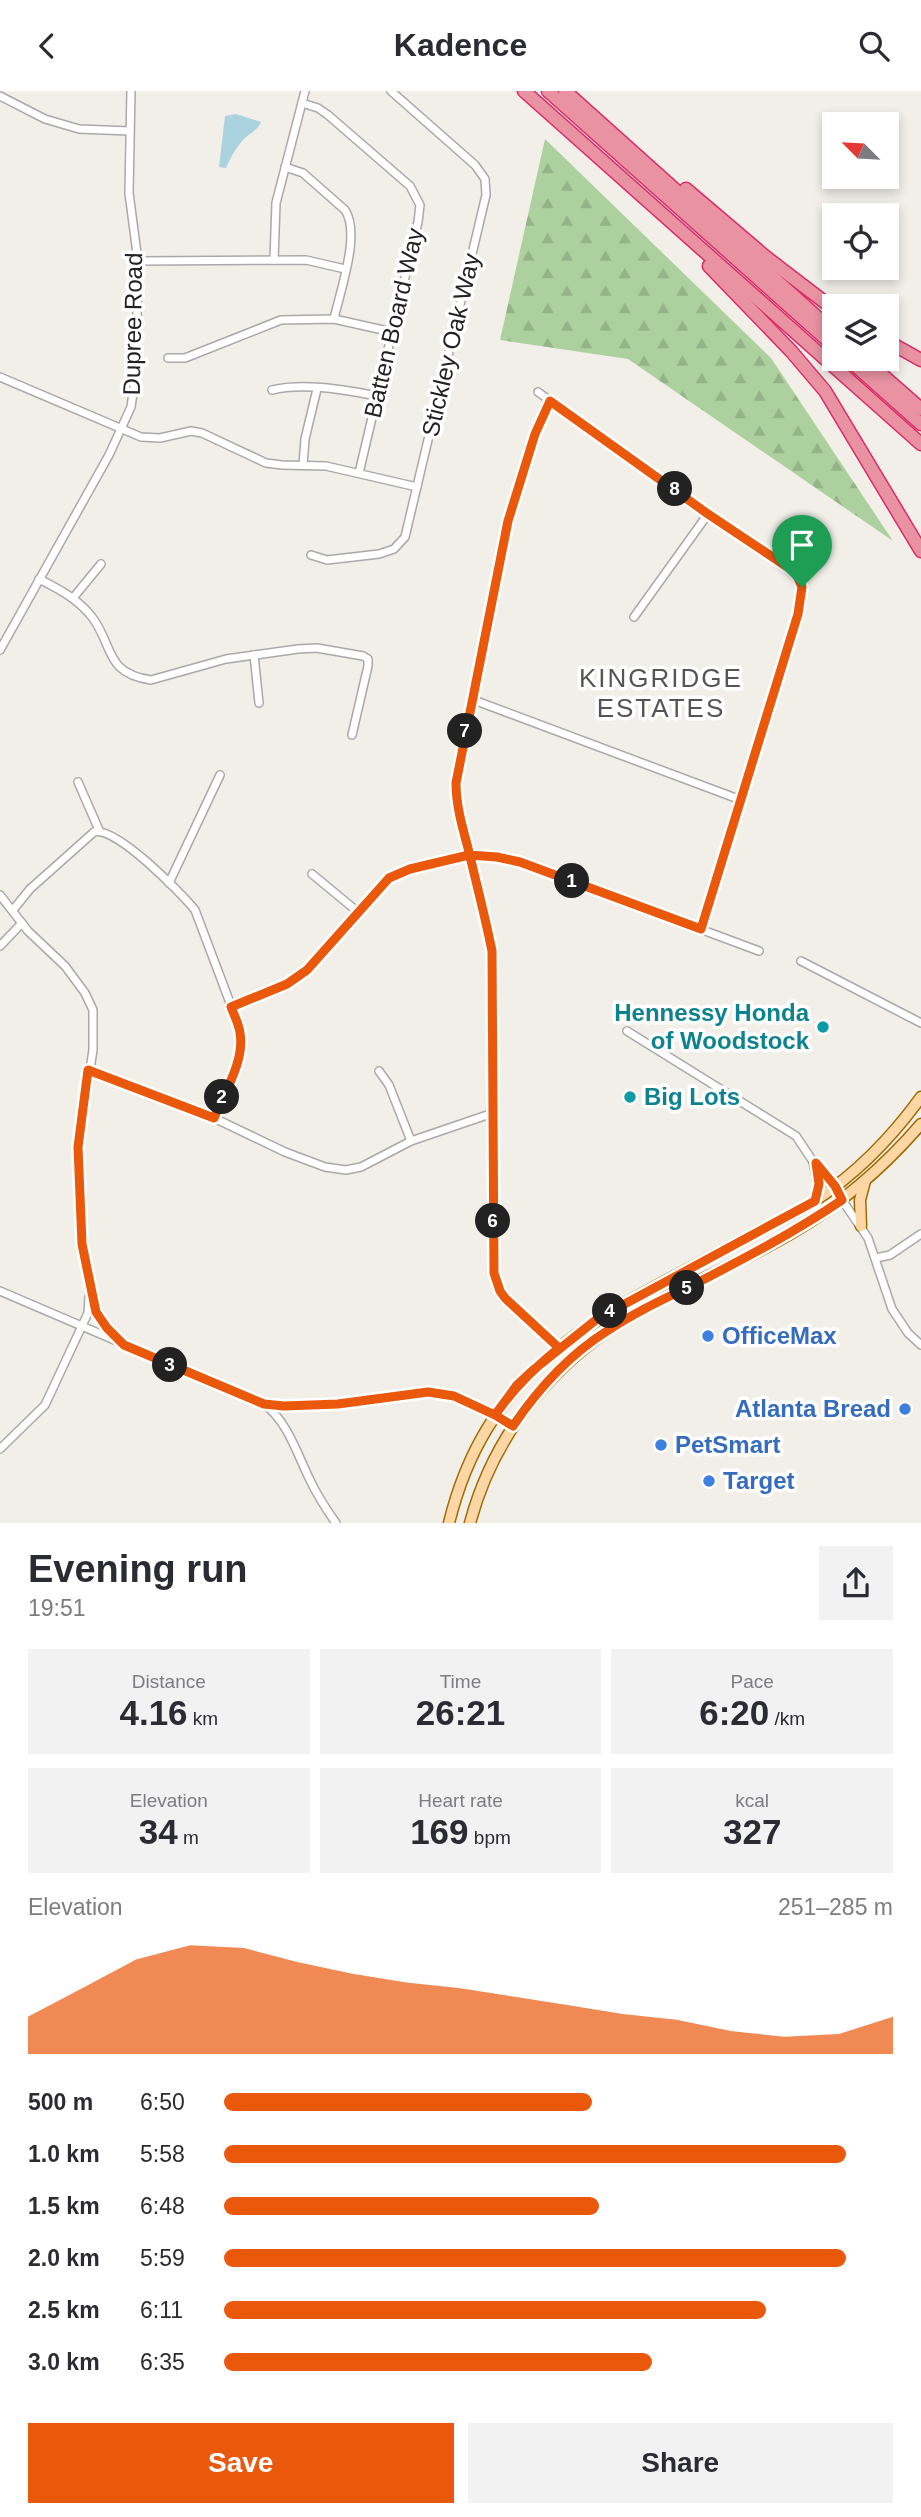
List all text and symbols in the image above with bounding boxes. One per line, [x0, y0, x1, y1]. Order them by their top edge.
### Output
icon: back [28, 27, 66, 65]
text: Kadence [394, 27, 527, 63]
icon: search [855, 27, 893, 65]
north arrow [822, 112, 900, 189]
map controls [822, 112, 899, 371]
button: locate [822, 203, 899, 280]
street label: Batten Board Way [359, 225, 428, 420]
street label: Stickley Oak Way [416, 251, 485, 439]
street label: Dupree Road [118, 252, 147, 396]
button: layers [822, 294, 899, 371]
pin: 8 [658, 471, 692, 507]
text: 8 [669, 478, 680, 499]
pin [772, 515, 832, 587]
icon: arrive [783, 526, 821, 564]
district label: KINGRIDGE ESTATES [579, 663, 743, 723]
pin: 7 [448, 713, 482, 749]
text: 7 [459, 720, 470, 741]
pin: 1 [554, 863, 590, 899]
text: 1 [566, 870, 577, 891]
place label: Hennessy Honda of Woodstock [614, 999, 810, 1054]
marker: Hennessy Honda of Woodstock [815, 1019, 831, 1035]
pin: 2 [204, 1079, 240, 1115]
place label: Big Lots [644, 1083, 740, 1110]
text: 2 [216, 1086, 227, 1107]
marker: Big Lots [622, 1089, 638, 1105]
pin: 6 [476, 1203, 510, 1239]
text: 6 [487, 1210, 498, 1231]
pin: 5 [670, 1271, 704, 1305]
text: 5 [681, 1277, 692, 1298]
pin: 4 [592, 1293, 628, 1329]
text: 4 [604, 1300, 615, 1321]
place label: OfficeMax [722, 1322, 837, 1349]
marker: OfficeMax [700, 1328, 716, 1344]
pin: 3 [152, 1347, 188, 1383]
text: 3 [164, 1354, 175, 1375]
place label: Atlanta Bread [735, 1395, 891, 1422]
marker: Atlanta Bread [897, 1401, 913, 1417]
place label: PetSmart [675, 1431, 780, 1458]
marker: PetSmart [653, 1437, 669, 1453]
place label: Target [723, 1467, 795, 1494]
marker: Target [701, 1473, 717, 1489]
button: share [819, 1546, 893, 1620]
text: Evening run [28, 1548, 248, 1590]
text: 19:51 [28, 1595, 86, 1621]
text: Distance [132, 1671, 206, 1692]
text: Time [440, 1671, 481, 1692]
text: Pace [731, 1671, 774, 1692]
text: 4.16 [119, 1693, 188, 1732]
text: 26:21 [416, 1693, 505, 1732]
text: 6:20 [699, 1693, 769, 1732]
text: km [188, 1708, 218, 1729]
text: /km [769, 1708, 805, 1729]
text: Elevation [130, 1790, 208, 1811]
text: Heart rate [418, 1790, 503, 1811]
text: kcal [735, 1790, 769, 1811]
text: 34 [139, 1812, 178, 1851]
text: 169 [410, 1812, 469, 1851]
text: 327 [723, 1812, 781, 1851]
text: m [178, 1827, 199, 1848]
text: bpm [469, 1827, 511, 1848]
text: Elevation [28, 1894, 123, 1920]
text: 251–285 m [778, 1894, 893, 1920]
text: 500 m [28, 2089, 93, 2115]
text: 6:50 [140, 2089, 185, 2115]
text: 1.0 km [28, 2141, 100, 2167]
text: 5:58 [140, 2141, 185, 2167]
text: 1.5 km [28, 2193, 100, 2219]
text: 6:48 [140, 2193, 185, 2219]
text: 2.0 km [28, 2245, 100, 2271]
text: 5:59 [140, 2245, 185, 2271]
text: 2.5 km [28, 2297, 100, 2323]
text: 6:11 [140, 2297, 183, 2323]
text: 3.0 km [28, 2349, 100, 2375]
text: 6:35 [140, 2349, 185, 2375]
button: Save [28, 2423, 454, 2503]
button: Share [468, 2423, 893, 2503]

